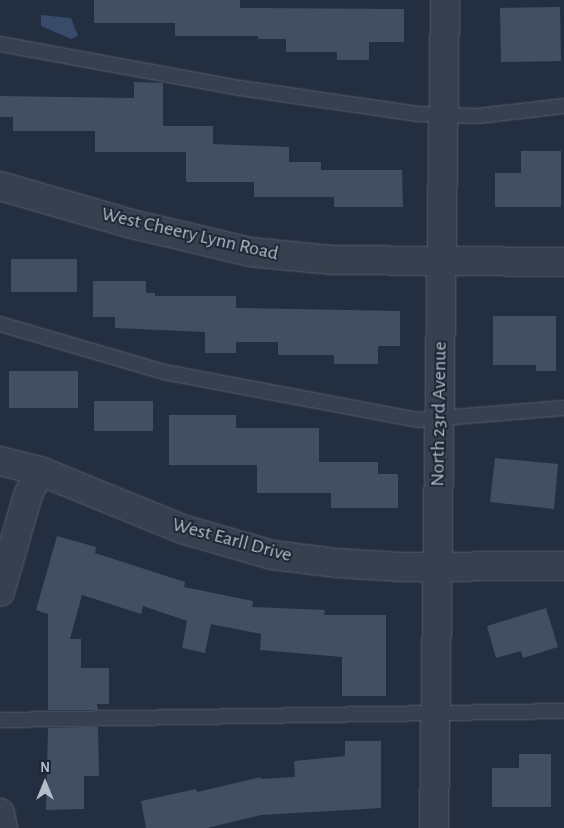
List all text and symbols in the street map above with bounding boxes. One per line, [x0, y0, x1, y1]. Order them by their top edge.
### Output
street label: West Cheery Lynn Road [99, 202, 281, 266]
street label: North 23rd Avenue [426, 341, 452, 487]
street label: West Earll Drive [170, 513, 294, 567]
north arrow [20, 758, 70, 808]
text: N [40, 761, 50, 775]

